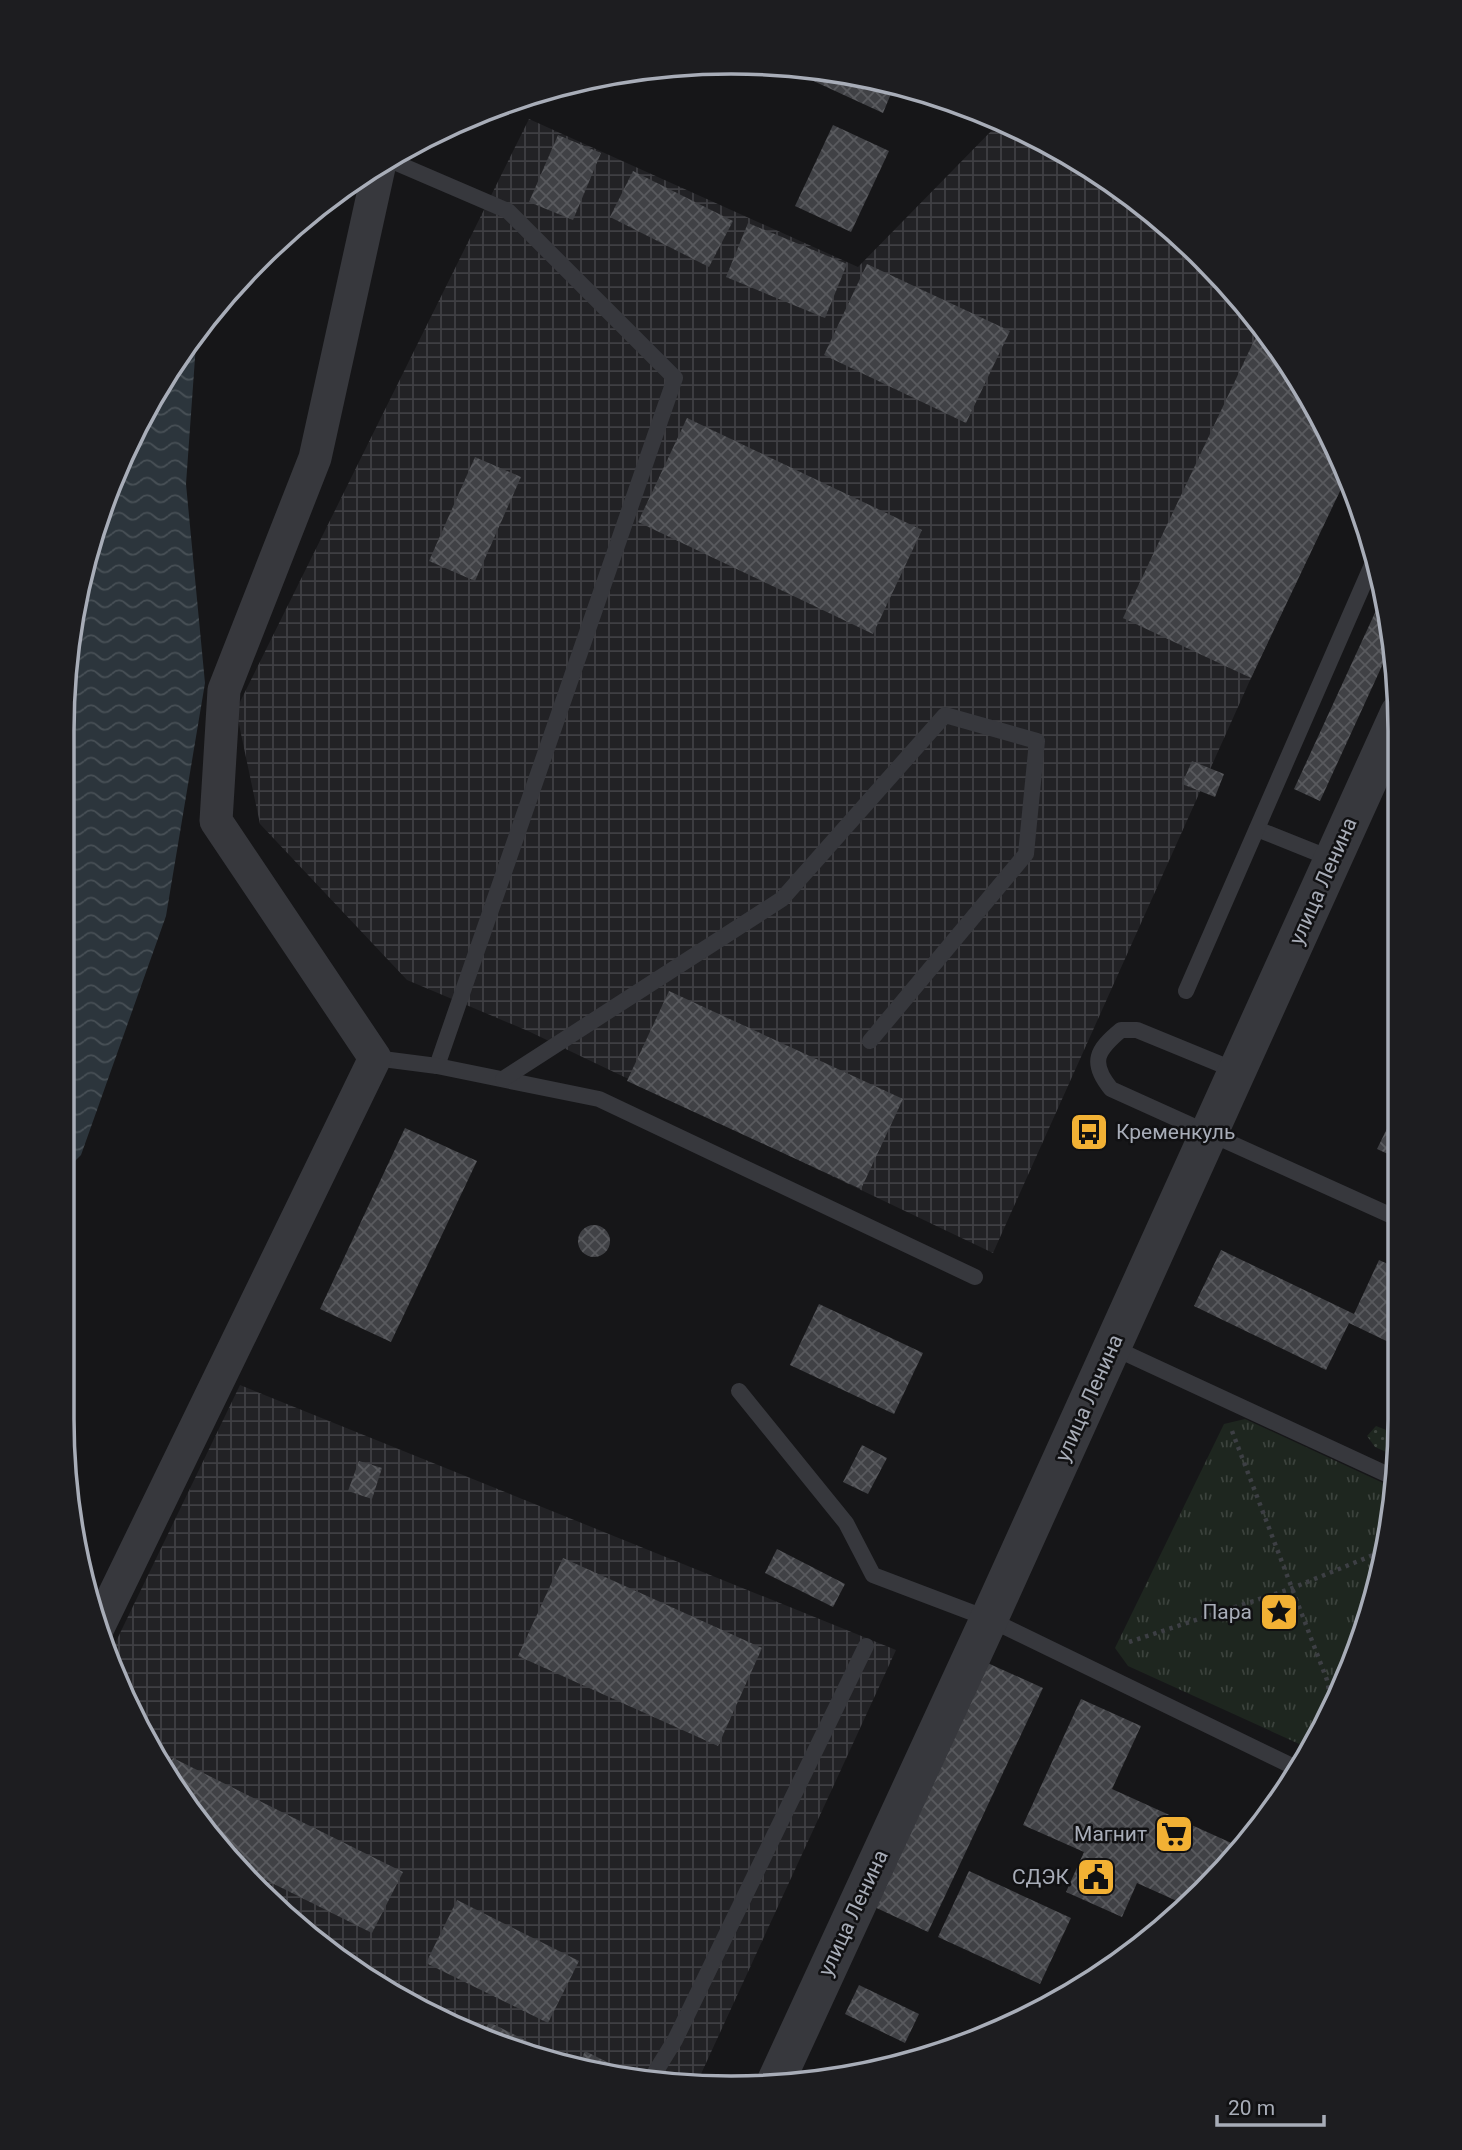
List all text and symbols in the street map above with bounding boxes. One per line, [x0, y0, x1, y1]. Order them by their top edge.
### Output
street label: улица Ленина [1284, 814, 1362, 948]
bus stop icon: Кременкуль [1068, 1111, 1110, 1153]
place label: Кременкуль [1116, 1120, 1235, 1144]
street label: улица Ленина [1050, 1331, 1128, 1465]
place icon: Пара [1258, 1591, 1300, 1633]
place label: Пара [1202, 1600, 1252, 1624]
supermarket icon: Магнит [1153, 1813, 1195, 1855]
place label: Магнит [1074, 1822, 1147, 1846]
street label: улица Ленина [813, 1846, 893, 1980]
public building icon: СДЭК [1075, 1856, 1117, 1898]
place label: СДЭК [1012, 1865, 1069, 1889]
scale bar [1217, 2084, 1324, 2128]
text: 20 m [1228, 2096, 1275, 2120]

